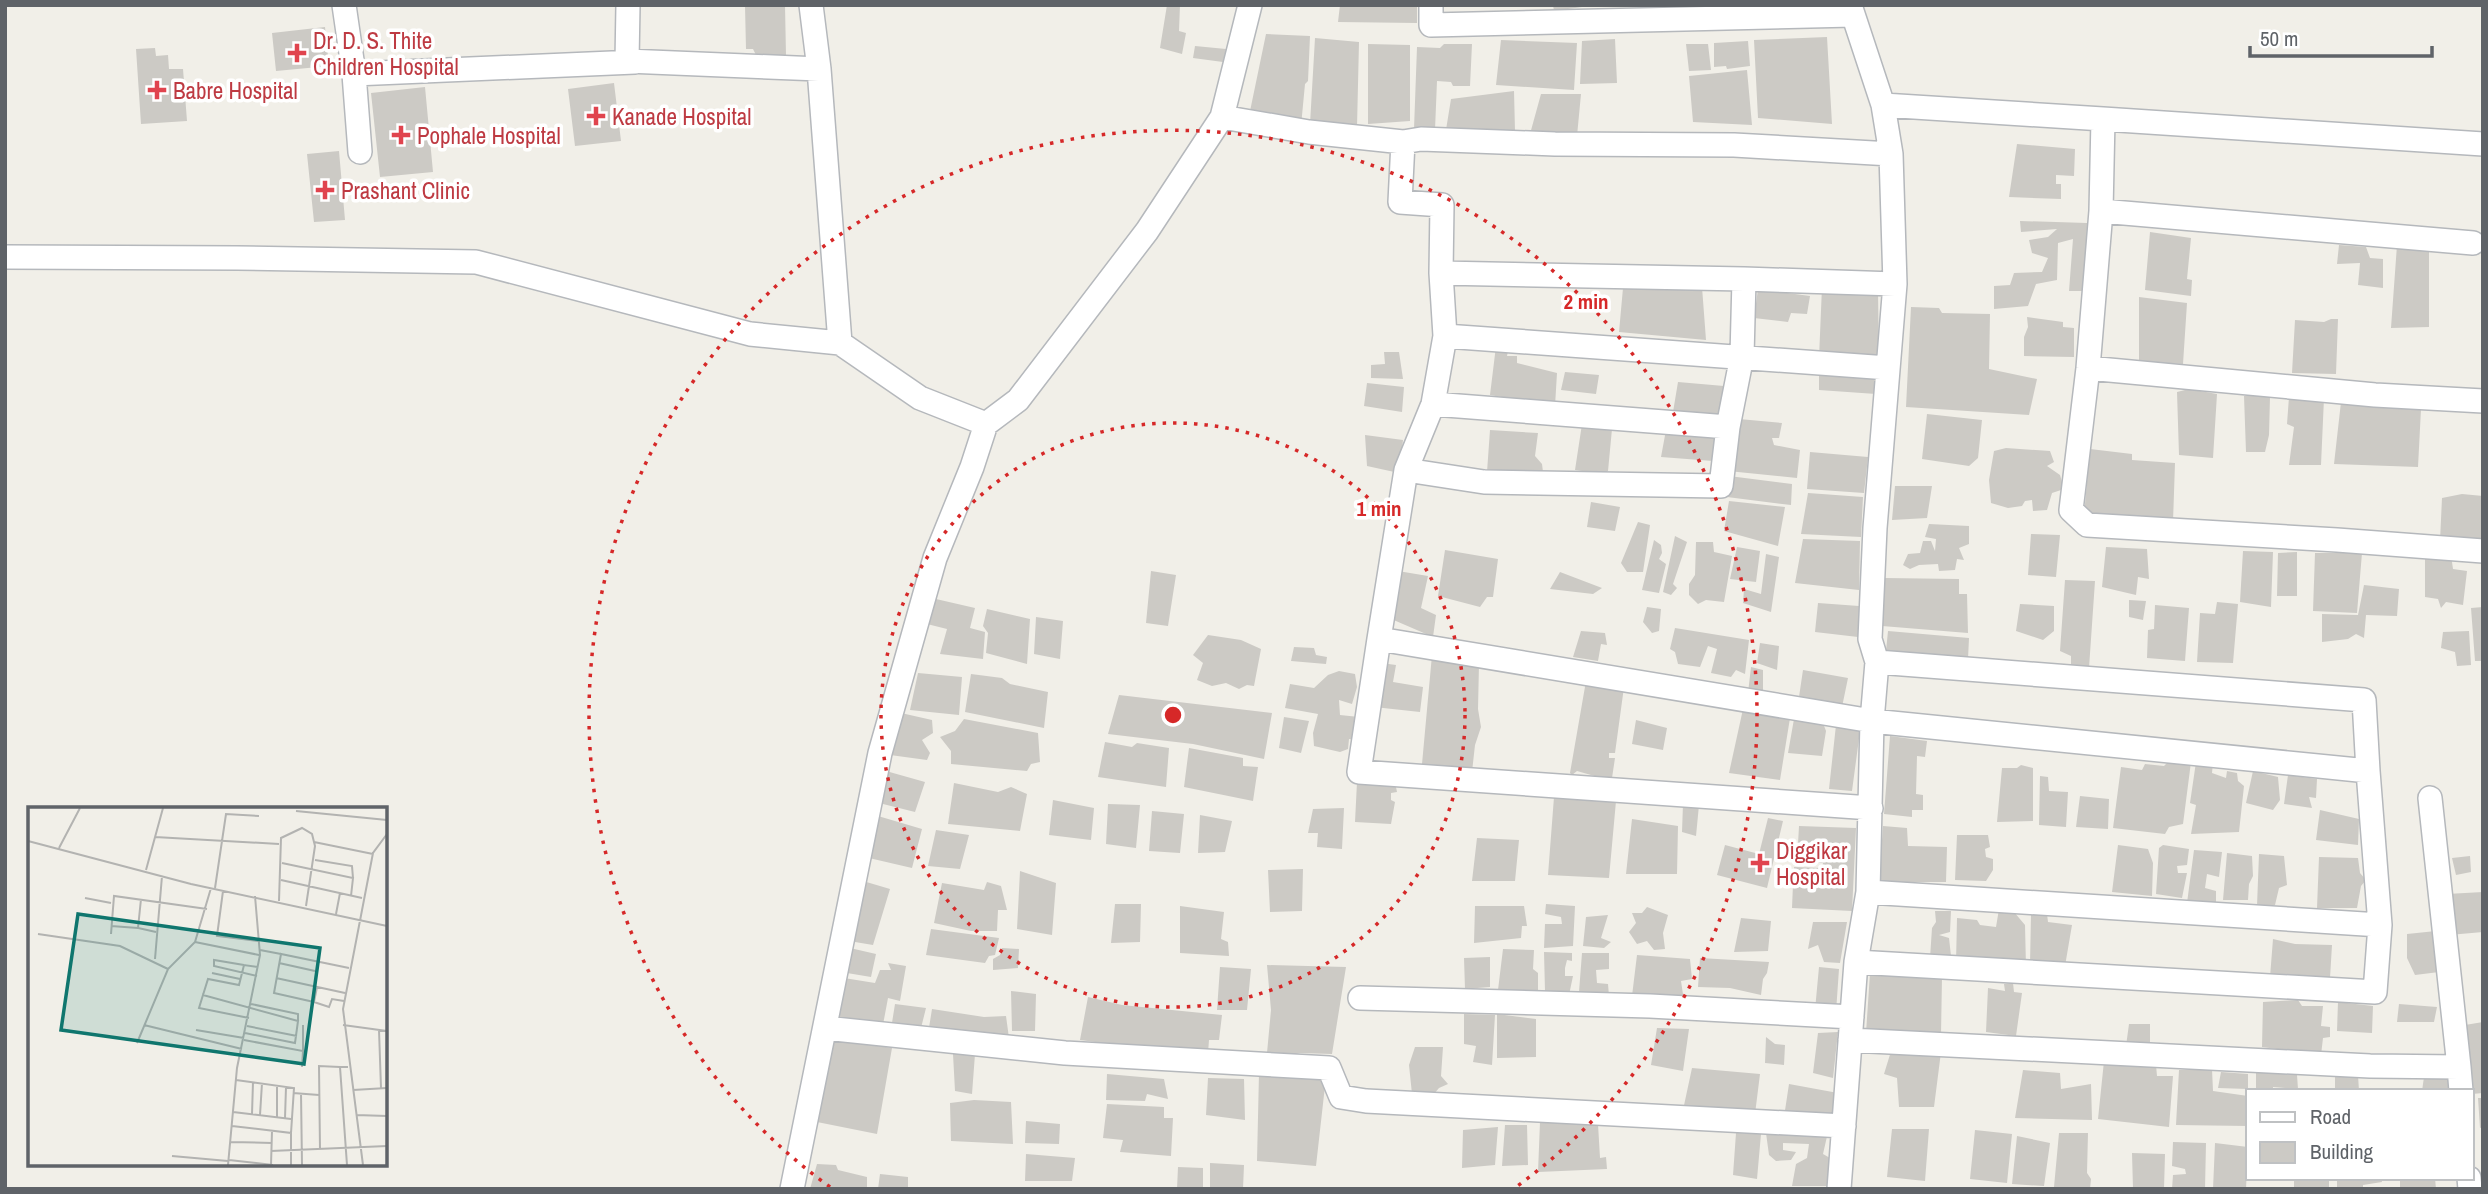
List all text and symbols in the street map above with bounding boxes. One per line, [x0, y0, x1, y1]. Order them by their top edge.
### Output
scale bar [2250, 14, 2432, 58]
text: 50 m [2260, 24, 2298, 53]
place label: Dr. D. S. Thite Children Hospital [313, 25, 459, 82]
marker: Dr. D. S. Thite Children Hospital [287, 43, 307, 63]
place label: Babre Hospital [173, 75, 298, 106]
marker: Babre Hospital [147, 80, 167, 100]
place label: Kanade Hospital [612, 101, 751, 132]
marker: Kanade Hospital [586, 106, 606, 126]
place label: Pophale Hospital [417, 120, 561, 151]
marker: Pophale Hospital [391, 125, 411, 145]
place label: Prashant Clinic [341, 175, 470, 206]
marker: Prashant Clinic [315, 180, 335, 200]
text: 2 min [1564, 287, 1608, 316]
text: 1 min [1357, 494, 1401, 523]
centre of rings [1161, 703, 1185, 727]
inset map [28, 807, 387, 1166]
place label: Diggikar Hospital [1776, 835, 1848, 892]
marker: Diggikar Hospital [1750, 853, 1770, 873]
legend [2246, 1089, 2474, 1180]
text: Road [2310, 1102, 2351, 1131]
text: Building [2310, 1137, 2374, 1166]

